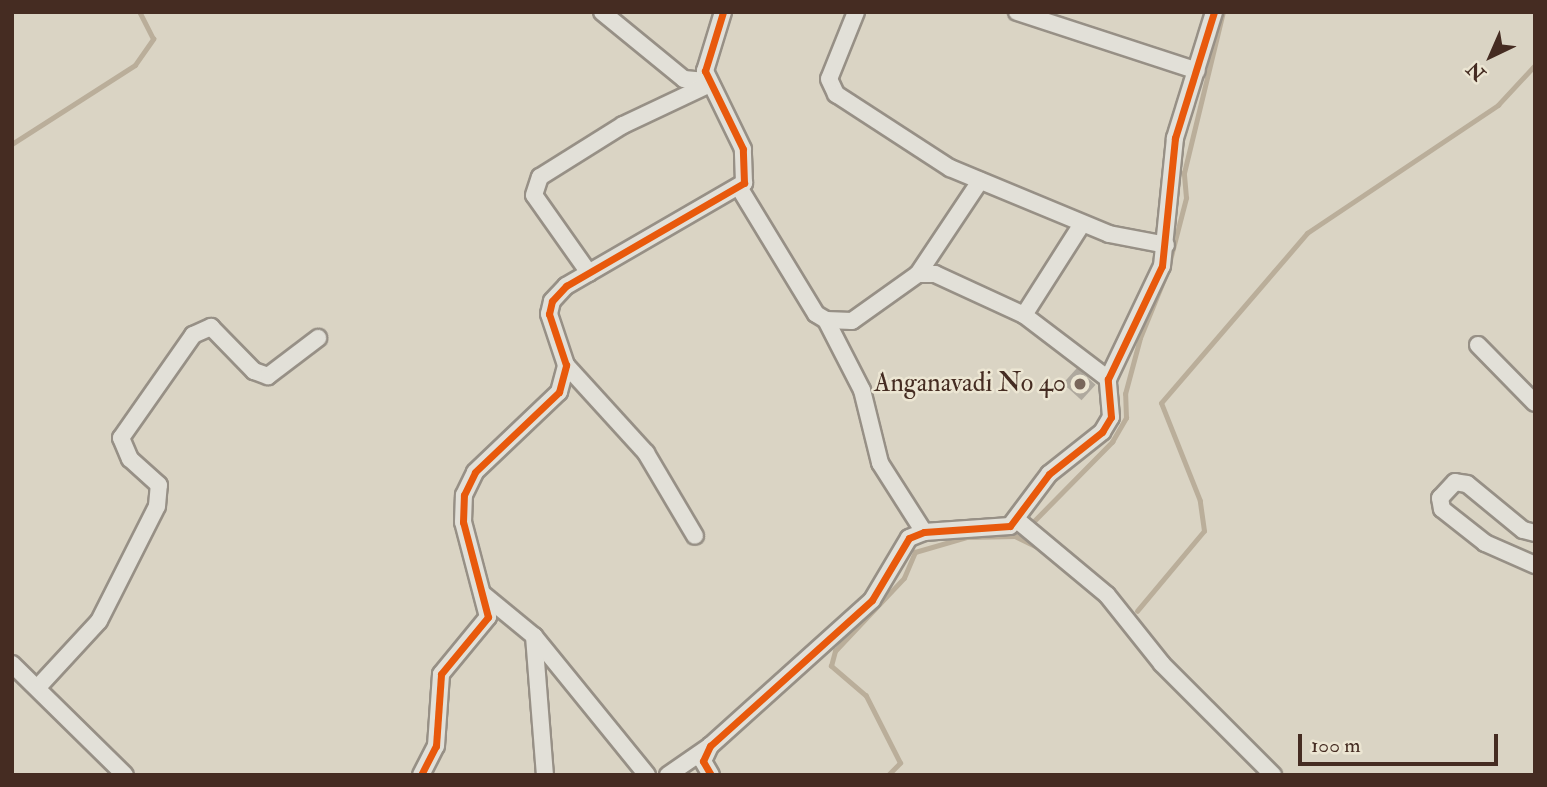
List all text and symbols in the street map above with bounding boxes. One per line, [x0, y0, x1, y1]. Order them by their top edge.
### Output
north arrow [1456, 21, 1526, 91]
text: N [1462, 57, 1491, 86]
place label: Anganavadi No 40 [874, 368, 1066, 400]
marker: Anganavadi No 40 [1072, 376, 1088, 392]
scale bar [1302, 720, 1502, 764]
text: 100 m [1311, 732, 1361, 759]

